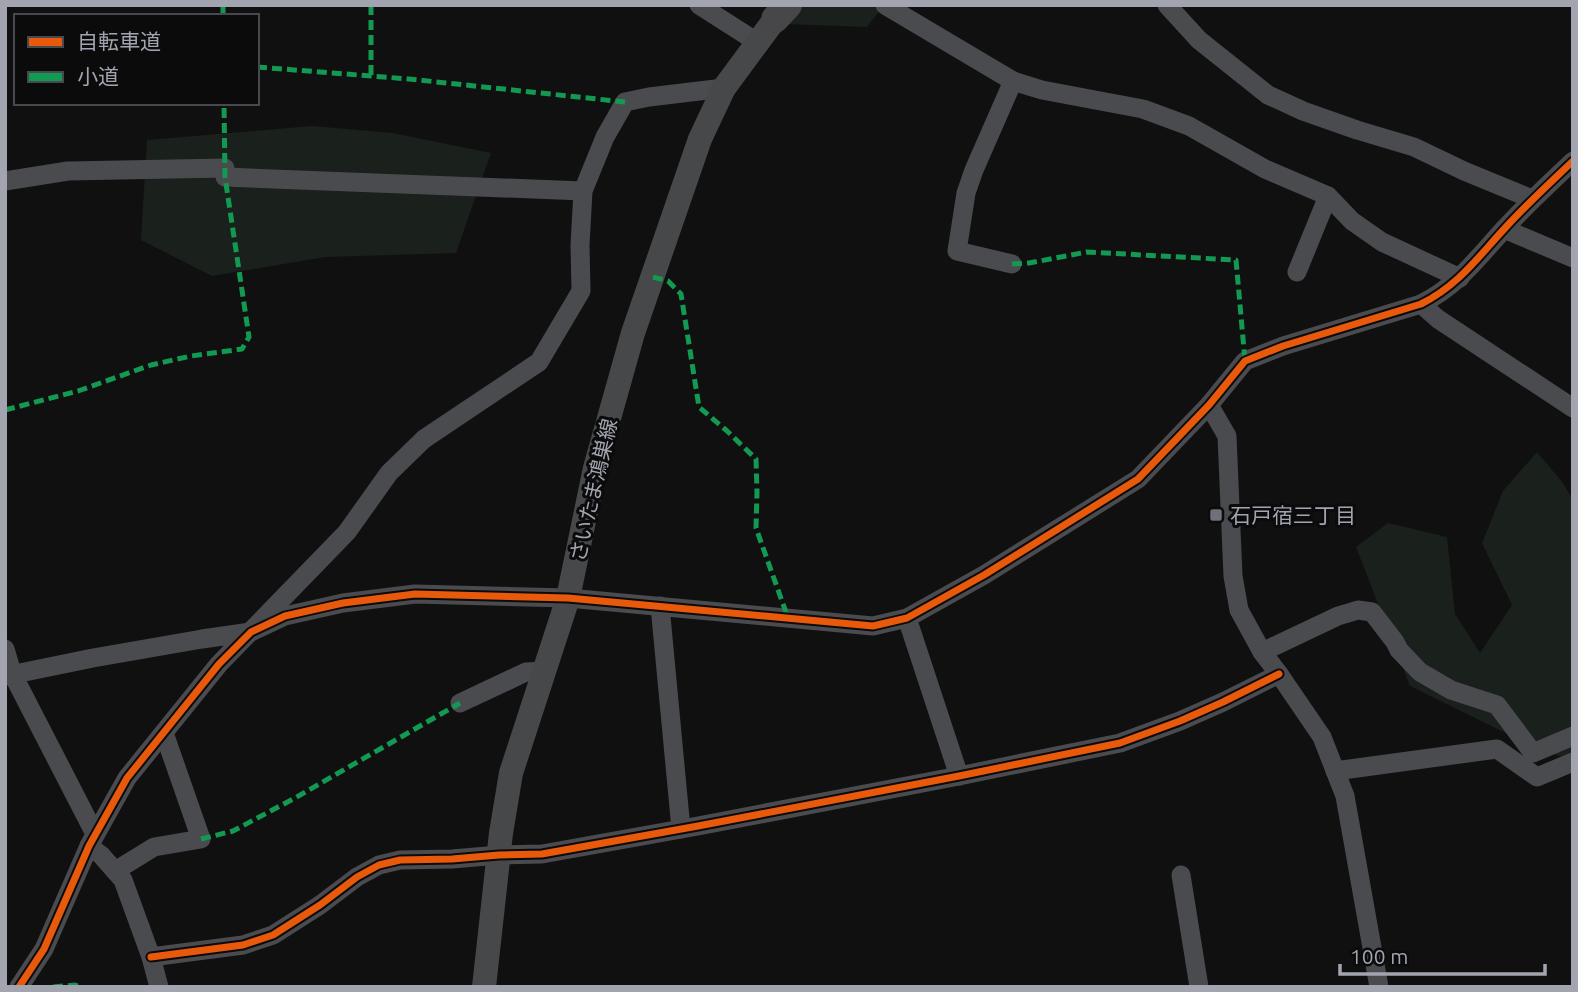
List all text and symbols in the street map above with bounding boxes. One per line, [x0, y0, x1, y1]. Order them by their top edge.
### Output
legend [14, 14, 259, 105]
text: 自転車道 [77, 29, 161, 53]
text: 小道 [77, 64, 119, 88]
street label: さいたま鴻巣線 [565, 416, 621, 564]
place label: 石戸宿三丁目 [1230, 503, 1356, 527]
marker: 石戸宿三丁目 [1208, 507, 1224, 523]
scale bar [1340, 932, 1545, 976]
text: 100 m [1350, 944, 1408, 968]

